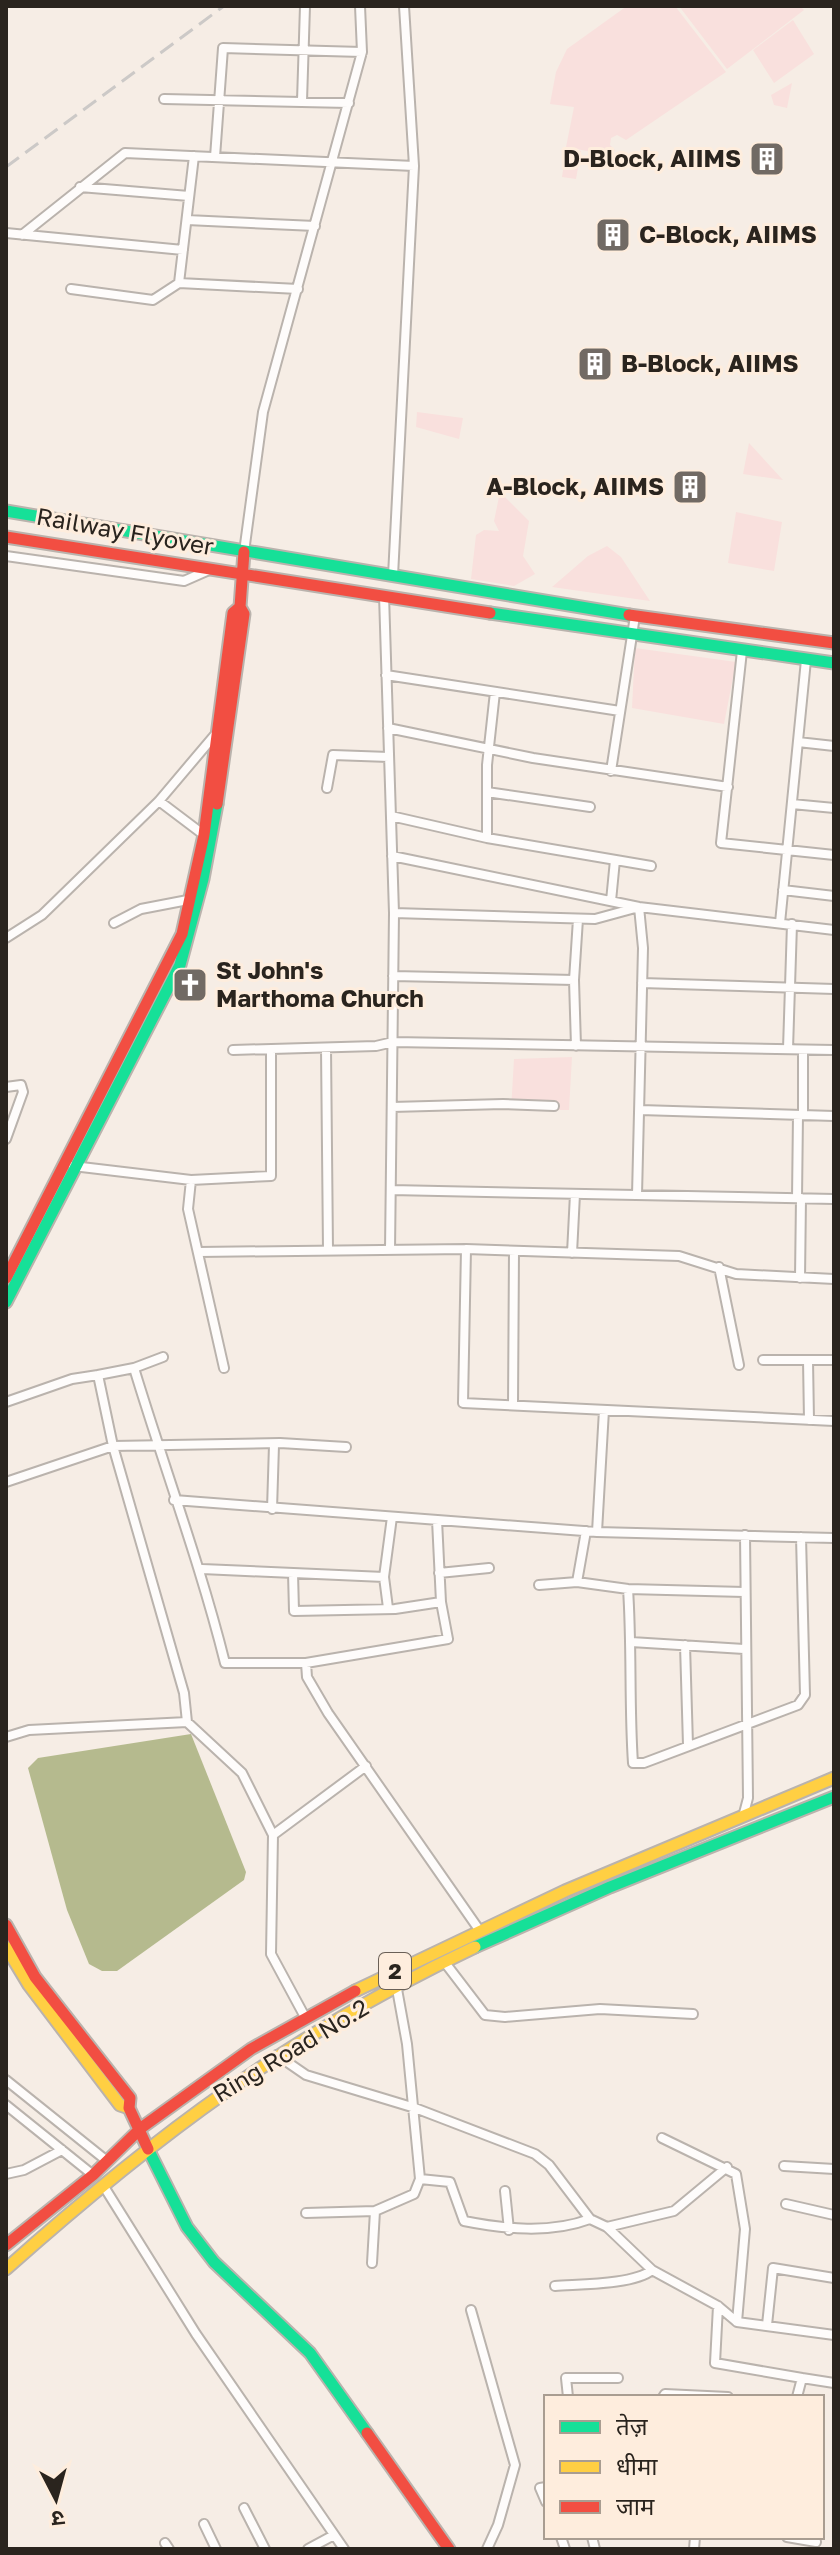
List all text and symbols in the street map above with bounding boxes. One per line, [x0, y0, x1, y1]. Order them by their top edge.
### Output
building icon: D-Block, AIIMS [748, 140, 786, 178]
place label: D-Block, AIIMS [563, 143, 741, 172]
building icon: C-Block, AIIMS [594, 216, 632, 254]
place label: C-Block, AIIMS [639, 219, 817, 248]
building icon: B-Block, AIIMS [576, 345, 614, 383]
place label: B-Block, AIIMS [621, 348, 799, 377]
building icon: A-Block, AIIMS [671, 468, 709, 506]
place label: A-Block, AIIMS [486, 471, 664, 500]
street label: Railway Flyover [34, 501, 216, 560]
place label: St John's Marthoma Church [216, 955, 424, 1012]
church icon: St John's Marthoma Church [171, 966, 209, 1004]
road number: 2 [379, 1953, 411, 1989]
street label: Ring Road No.2 [207, 1992, 373, 2108]
legend [544, 2395, 824, 2539]
text: तेज़ [616, 2411, 649, 2440]
text: धीमा [616, 2451, 658, 2480]
north arrow [16, 2459, 96, 2539]
text: जाम [616, 2491, 655, 2520]
text: उ [49, 2505, 66, 2534]

